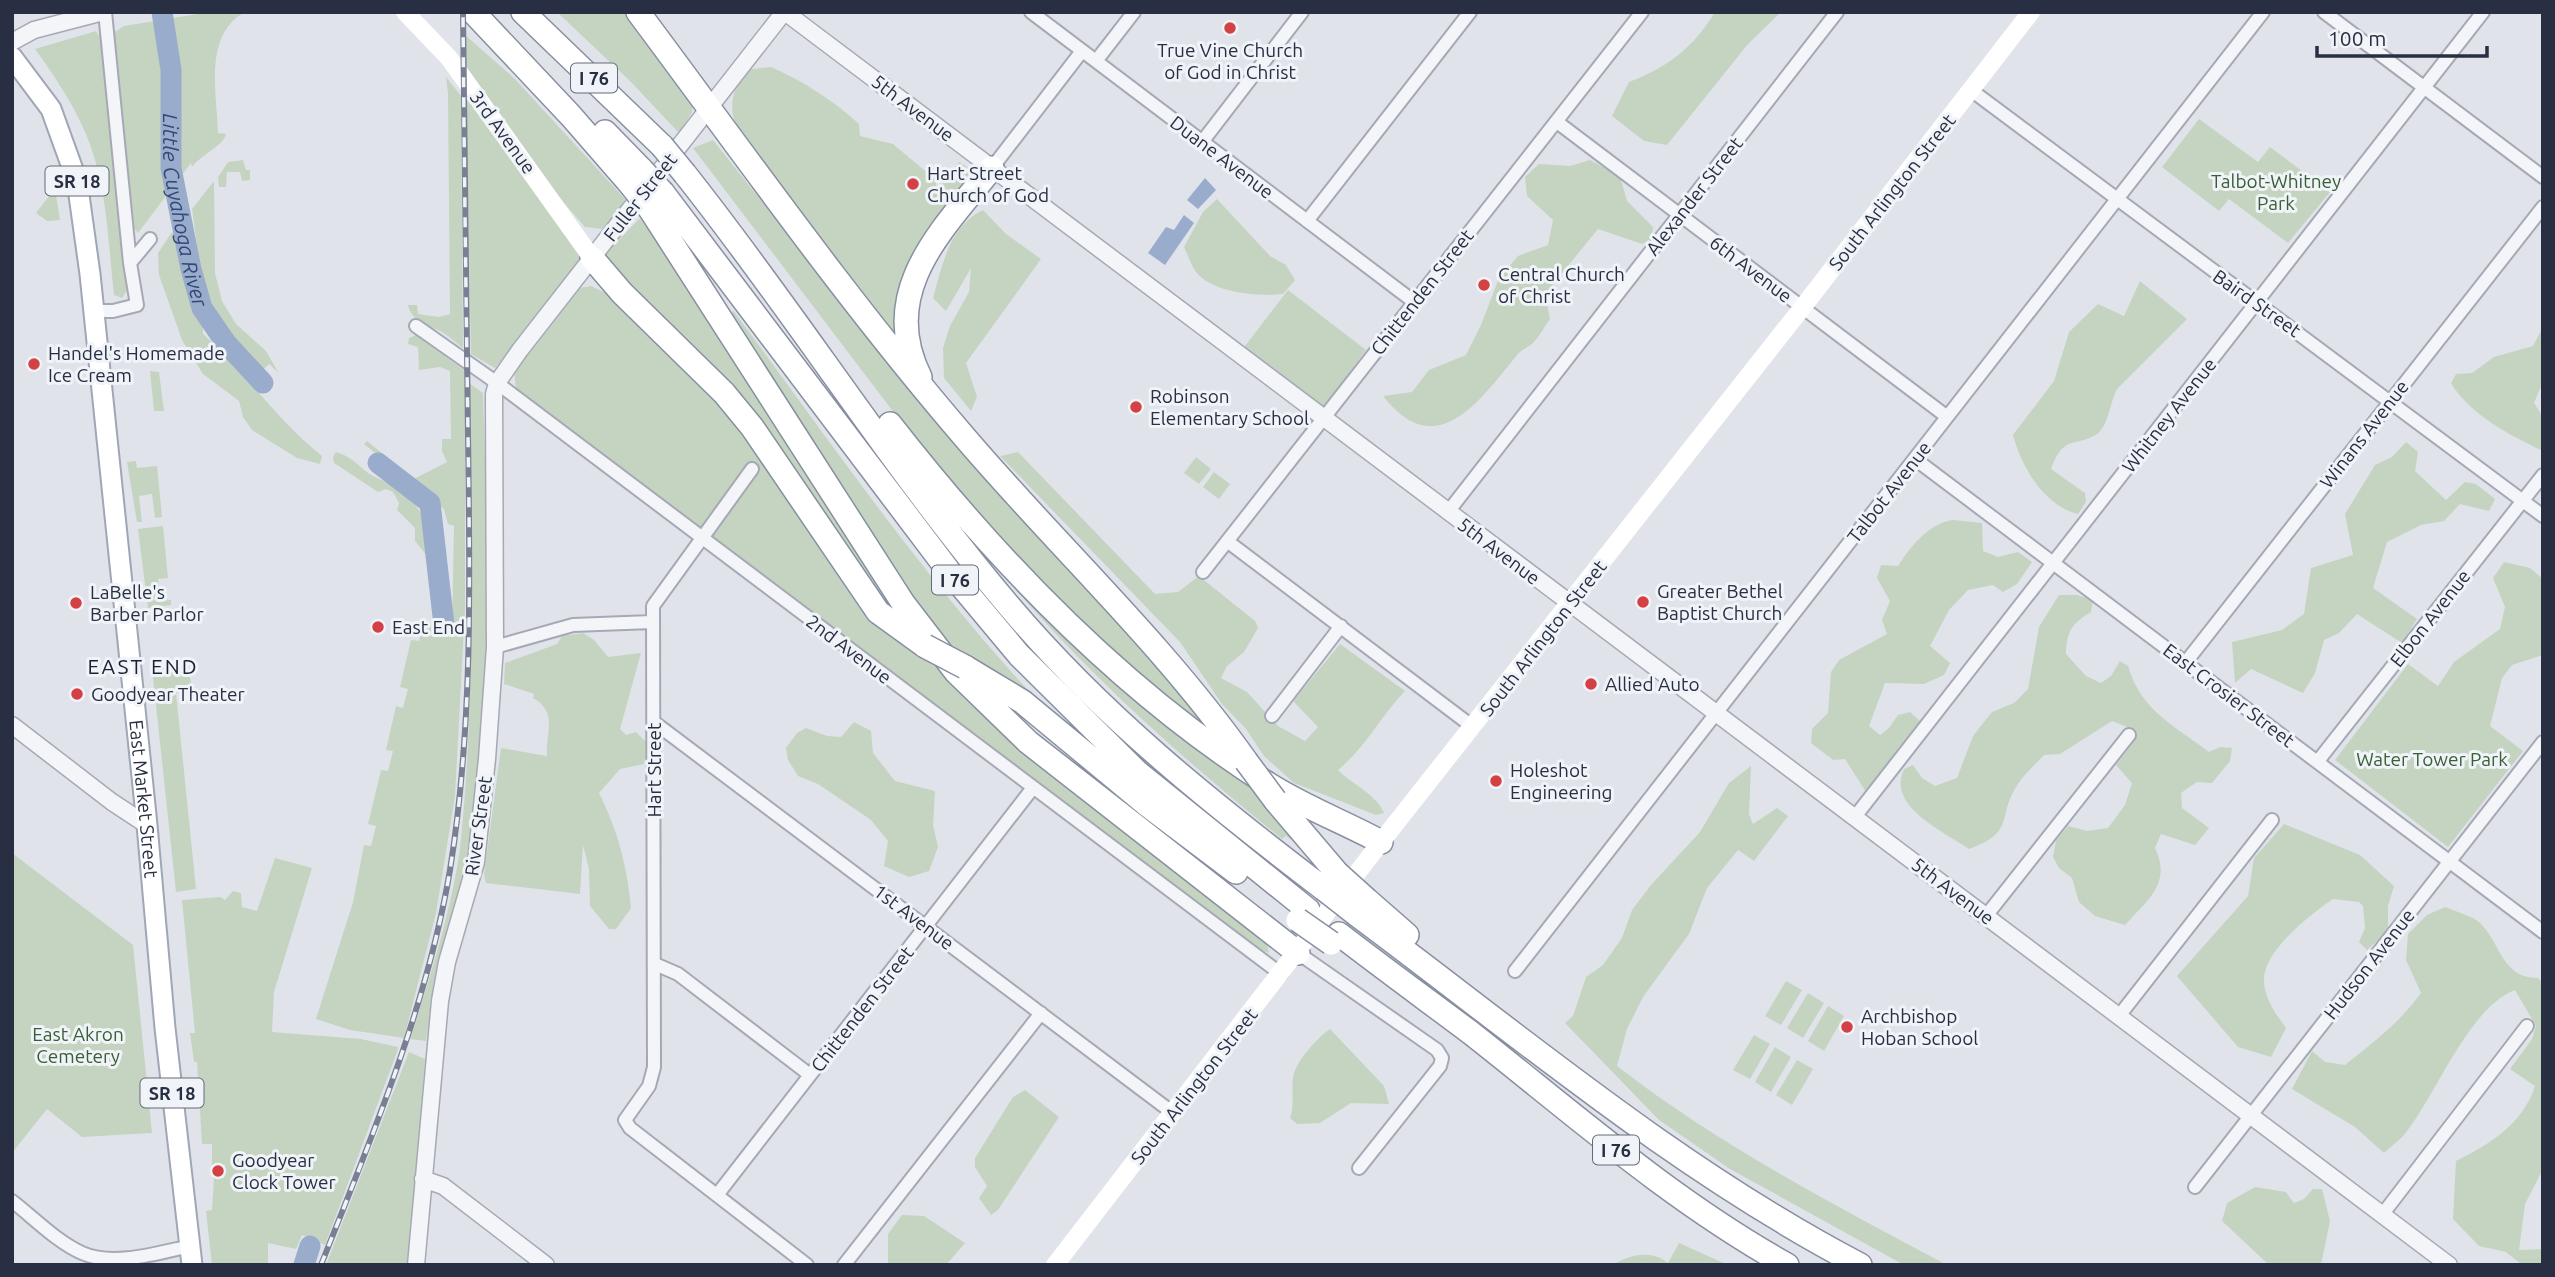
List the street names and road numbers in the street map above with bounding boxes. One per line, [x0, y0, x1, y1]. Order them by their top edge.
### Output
road number: I 76 [571, 64, 617, 92]
street label: 5th Avenue [867, 70, 959, 146]
street label: 3rd Avenue [465, 86, 541, 178]
street label: South Arlington Street [1824, 109, 1960, 275]
street label: Duane Avenue [1166, 111, 1278, 203]
street label: Alexander Street [1641, 132, 1747, 260]
street label: Fuller Street [599, 148, 682, 245]
road number: SR 18 [46, 166, 108, 196]
street label: Chittenden Street [1366, 224, 1478, 359]
street label: 6th Avenue [1705, 231, 1797, 307]
street label: Baird Street [2209, 265, 2306, 342]
street label: Whitney Avenue [2117, 353, 2221, 477]
street label: Winans Avenue [2315, 376, 2413, 492]
street label: Talbot Avenue [1843, 437, 1935, 547]
street label: 5th Avenue [1453, 513, 1545, 589]
street label: South Arlington Street [1475, 555, 1611, 721]
street label: Elbon Avenue [2385, 565, 2475, 671]
road number: I 76 [932, 566, 978, 594]
street label: 2nd Avenue [802, 610, 896, 688]
street label: East Crosier Street [2159, 639, 2299, 752]
street label: East Market Street [125, 719, 163, 879]
street label: Hart Street [643, 722, 665, 818]
street label: River Street [460, 774, 496, 877]
street label: 5th Avenue [1907, 853, 1999, 929]
street label: 1st Avenue [870, 880, 958, 954]
street label: Hudson Avenue [2319, 905, 2419, 1023]
street label: Chittenden Street [806, 941, 918, 1076]
street label: South Arlington Street [1126, 1003, 1262, 1169]
road number: SR 18 [140, 1078, 204, 1108]
road number: I 76 [1593, 1135, 1639, 1164]

